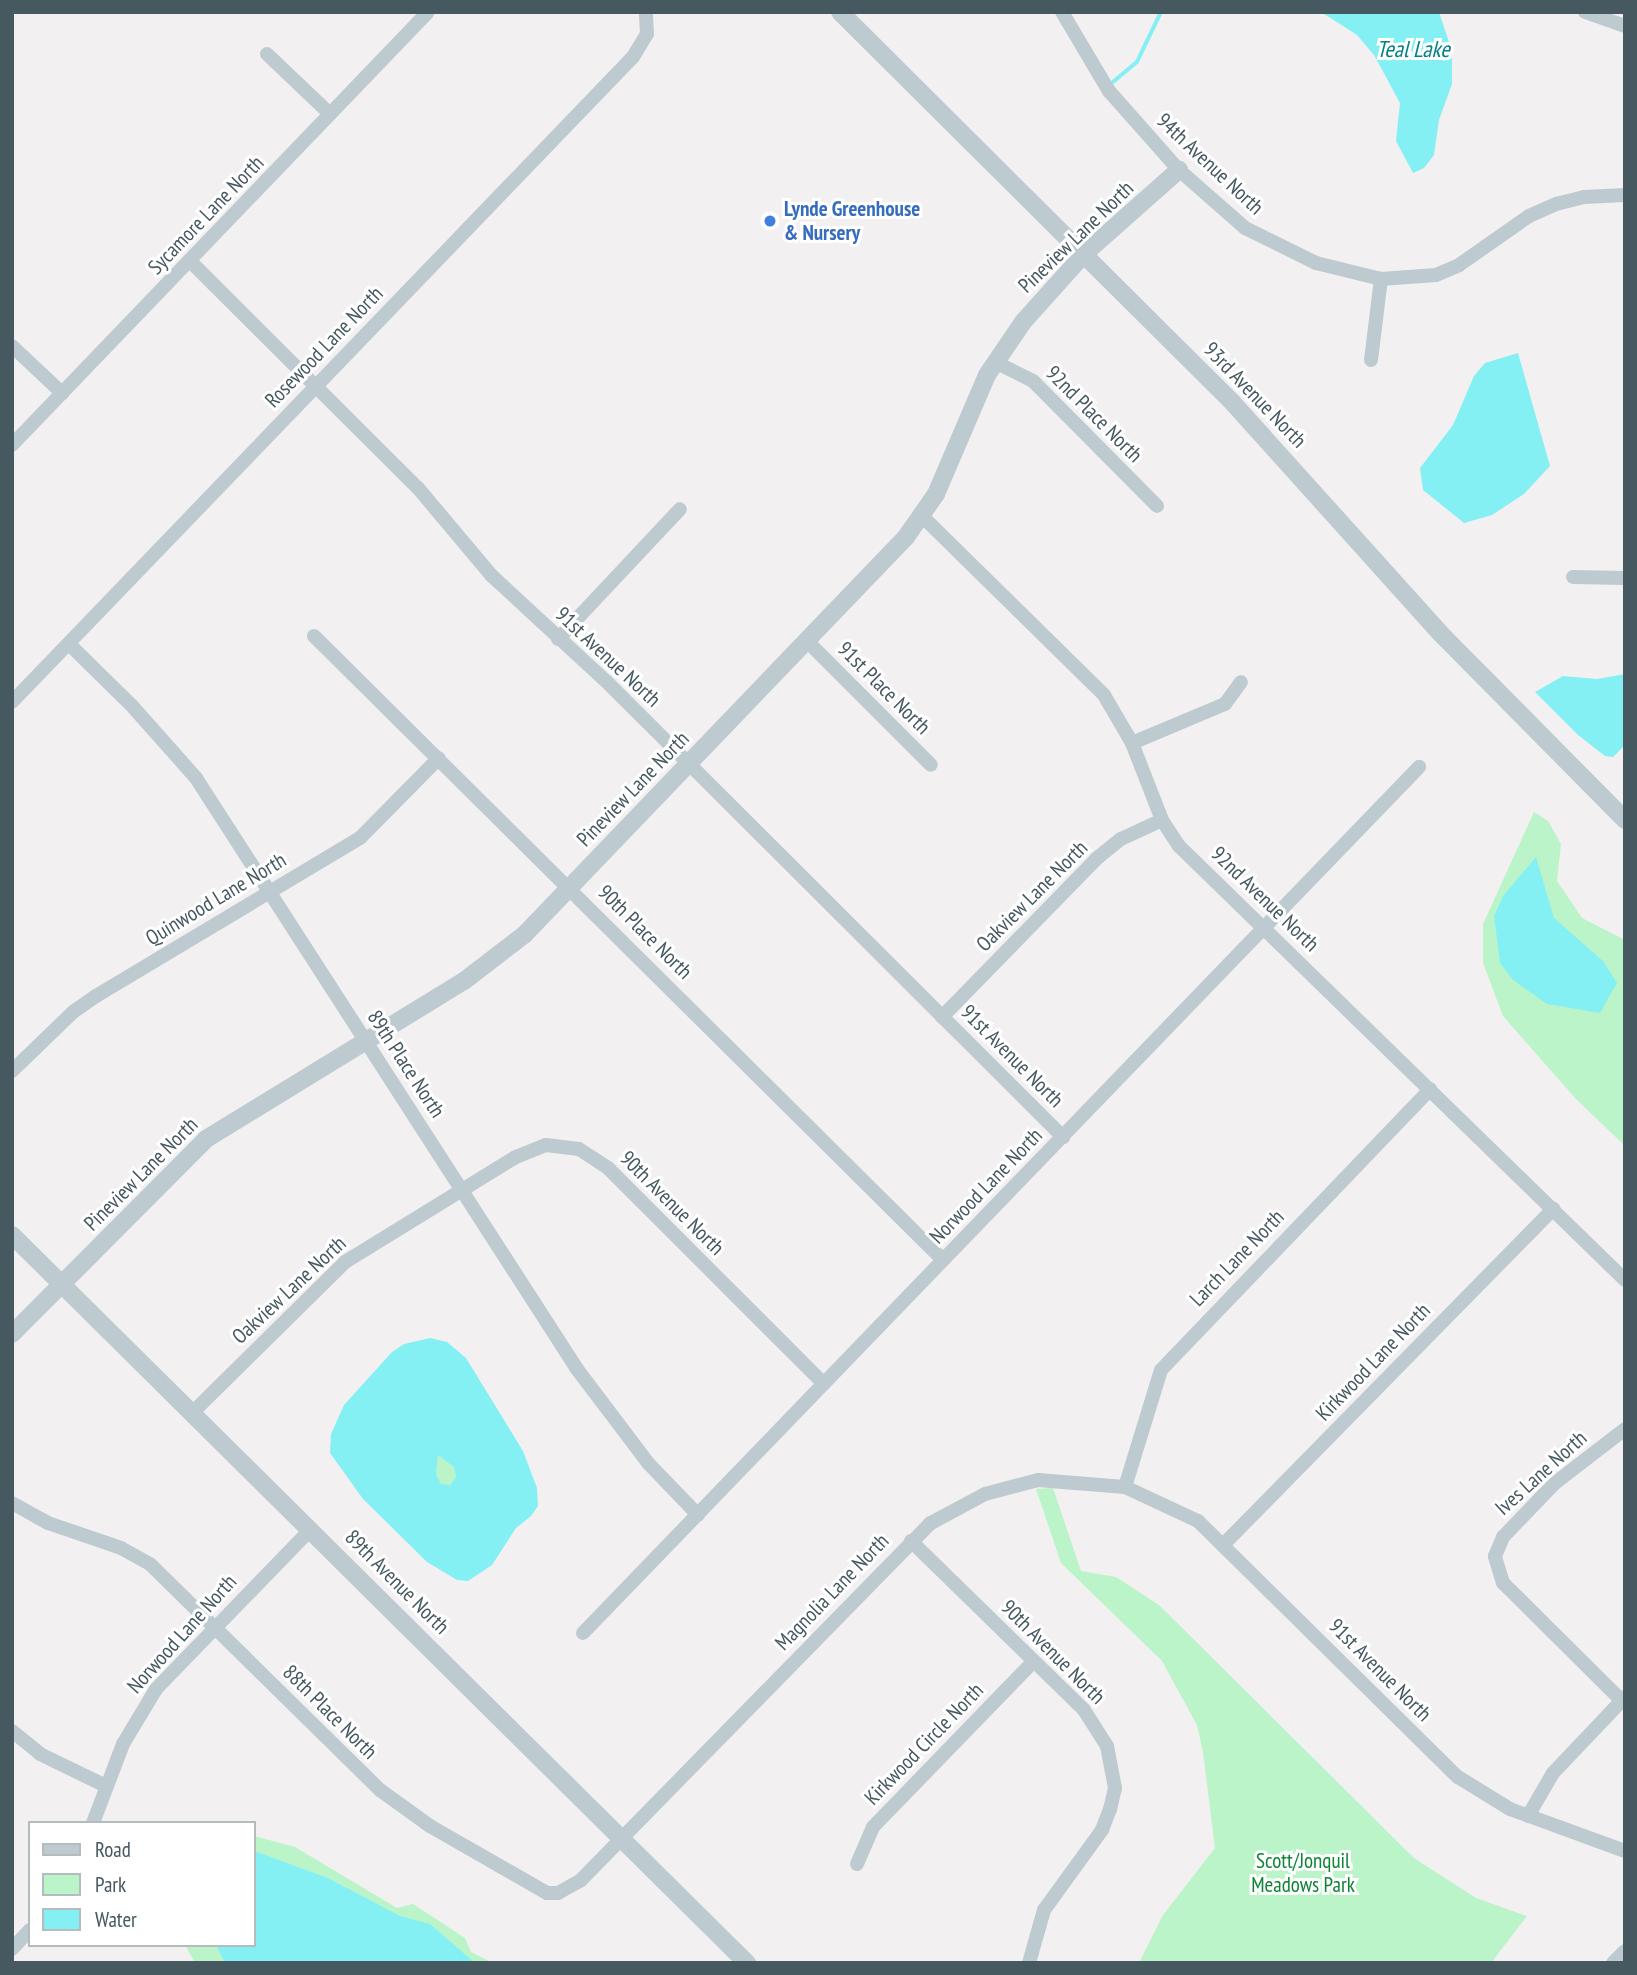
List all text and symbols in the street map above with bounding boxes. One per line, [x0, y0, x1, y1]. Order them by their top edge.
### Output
water label: Teal Lake [1376, 35, 1450, 63]
street label: 94th Avenue North [1151, 108, 1269, 220]
street label: Sycamore Lane North [143, 150, 269, 280]
street label: Pineview Lane North [1013, 176, 1139, 298]
place label: Lynde Greenhouse & Nursery [784, 196, 921, 246]
marker: Lynde Greenhouse & Nursery [762, 213, 778, 229]
street label: Rosewood Lane North [260, 281, 388, 413]
street label: 93rd Avenue North [1198, 337, 1312, 453]
street label: 92nd Place North [1040, 360, 1148, 468]
street label: 91st Avenue North [550, 602, 666, 712]
street label: 91st Place North [832, 636, 936, 740]
street label: Pineview Lane North [572, 726, 694, 852]
street label: Oakview Lane North [971, 835, 1093, 957]
street label: 92nd Avenue North [1206, 841, 1324, 957]
street label: Quinwood Lane North [141, 847, 291, 951]
street label: 90th Place North [593, 880, 697, 984]
street label: 91st Avenue North [955, 999, 1069, 1113]
street label: 89th Place North [362, 1006, 450, 1122]
street label: Pineview Lane North [79, 1112, 203, 1236]
street label: Norwood Lane North [925, 1123, 1047, 1249]
street label: 90th Avenue North [614, 1145, 730, 1261]
street label: Larch Lane North [1185, 1204, 1289, 1312]
street label: Oakview Lane North [227, 1231, 351, 1349]
street label: Kirkwood Lane North [1311, 1298, 1435, 1426]
street label: Ives Lane North [1490, 1425, 1592, 1521]
street label: 89th Avenue North [339, 1524, 455, 1640]
street label: Magnolia Lane North [770, 1528, 894, 1656]
street label: Norwood Lane North [122, 1570, 242, 1698]
street label: 90th Avenue North [995, 1594, 1111, 1710]
street label: 91st Avenue North [1323, 1613, 1437, 1727]
street label: 88th Place North [278, 1660, 382, 1764]
street label: Kirkwood Circle North [859, 1678, 989, 1810]
legend [28, 1821, 256, 1947]
text: Road [95, 1836, 131, 1863]
park label: Scott/Jonquil Meadows Park [1251, 1848, 1355, 1898]
text: Park [95, 1871, 126, 1898]
text: Water [95, 1906, 137, 1933]

